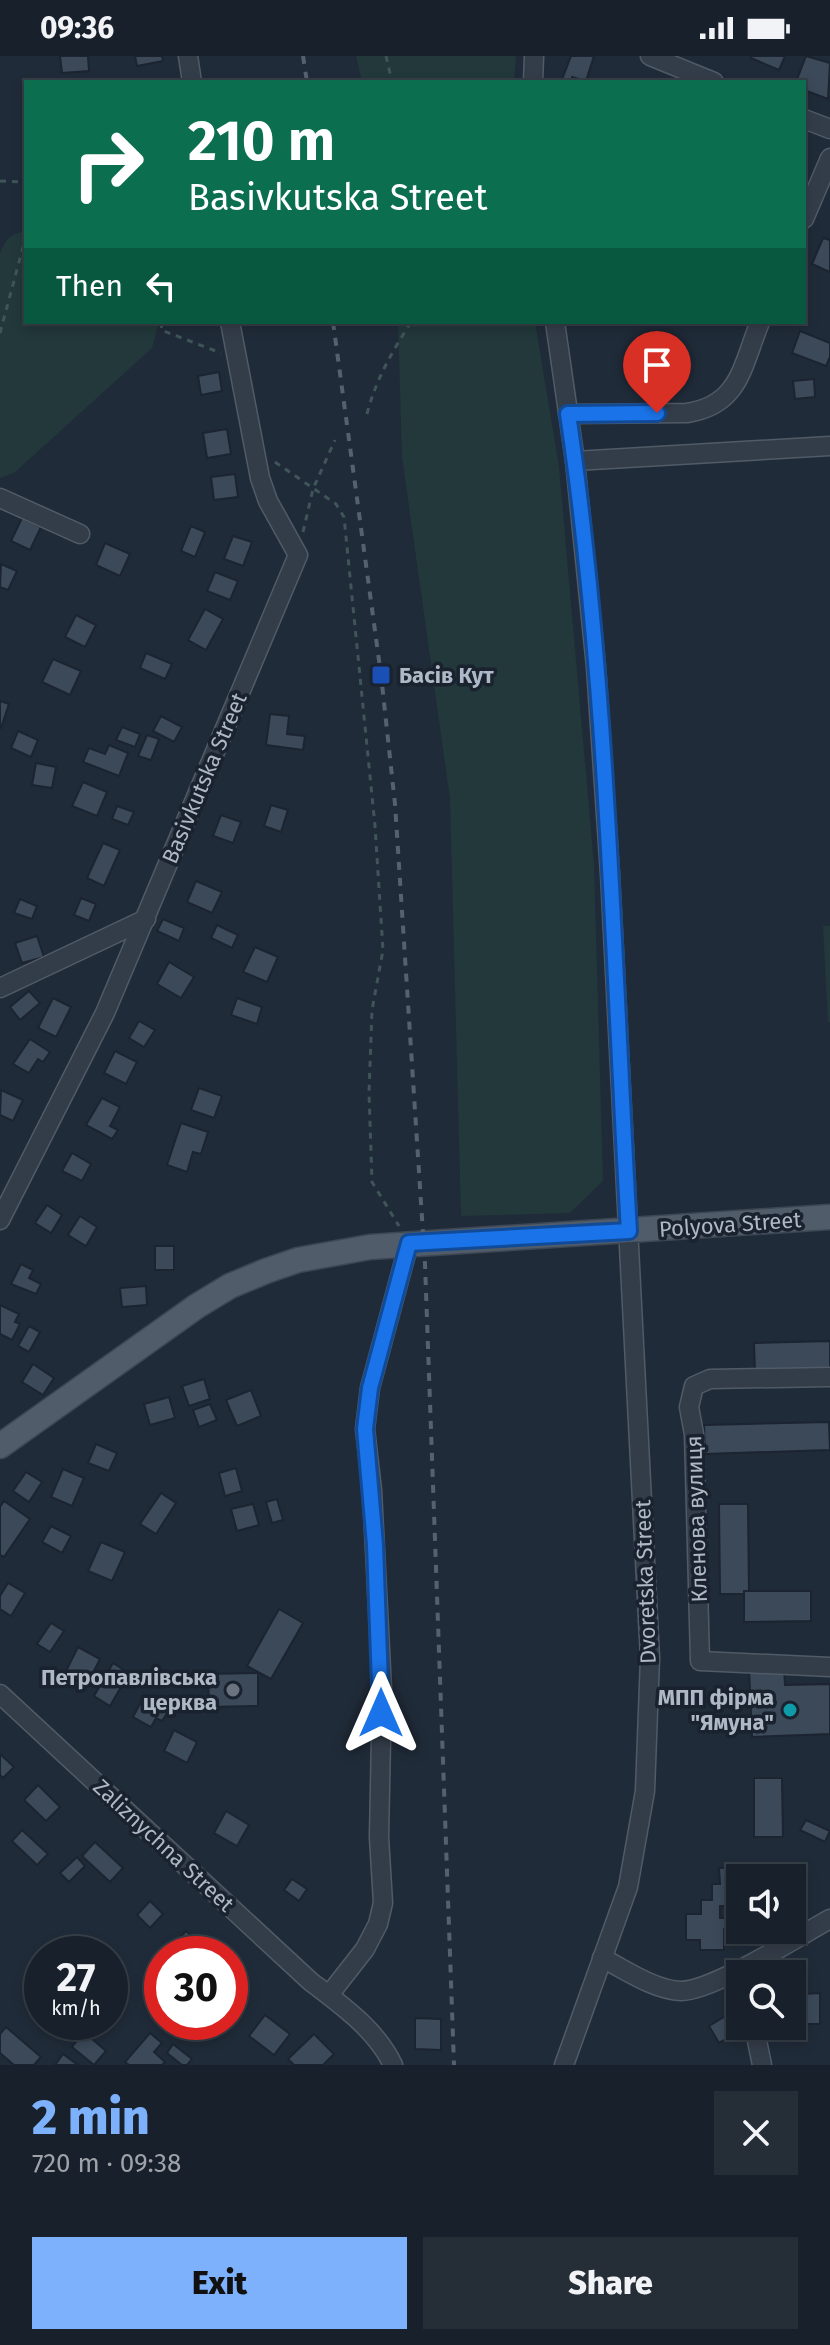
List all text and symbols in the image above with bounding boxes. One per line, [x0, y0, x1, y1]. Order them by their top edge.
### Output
text: 09:36 [40, 10, 114, 46]
text: 210 m [188, 108, 335, 175]
icon: right [56, 112, 160, 216]
text: Basivkutska Street [188, 176, 487, 220]
icon: left [139, 264, 183, 308]
text: Then [56, 268, 123, 304]
pin [623, 331, 691, 413]
icon: arrive [635, 343, 679, 387]
place label: Басів Кут [399, 662, 494, 689]
marker: Басів Кут [370, 664, 392, 686]
street label: Basivkutska Street [156, 689, 253, 868]
street label: Polyova Street [658, 1206, 802, 1243]
street label: Кленова вулиця [680, 1435, 713, 1603]
street label: Dvoretska Street [629, 1499, 662, 1665]
place label: Петропавлівська церква [41, 1664, 217, 1716]
position arrow [339, 1671, 423, 1755]
marker: Петропавлівська церква [224, 1681, 242, 1699]
place label: МПП фірма "Ямуна" [658, 1684, 774, 1736]
marker: МПП фірма "Ямуна" [781, 1701, 799, 1719]
street label: Zaliznychna Street [88, 1773, 240, 1917]
map controls [726, 1864, 806, 2040]
button: sound [726, 1864, 806, 1944]
speed limit sign: 30 [144, 1936, 248, 2040]
text: 27 [57, 1954, 96, 2002]
button: search [726, 1960, 806, 2040]
text: km/h [51, 1996, 101, 2020]
text: 2 min [32, 2089, 150, 2147]
button: close [714, 2091, 798, 2175]
text: 720 m · 09:38 [32, 2148, 181, 2179]
button: Exit [32, 2237, 407, 2329]
button: Share [423, 2237, 798, 2329]

